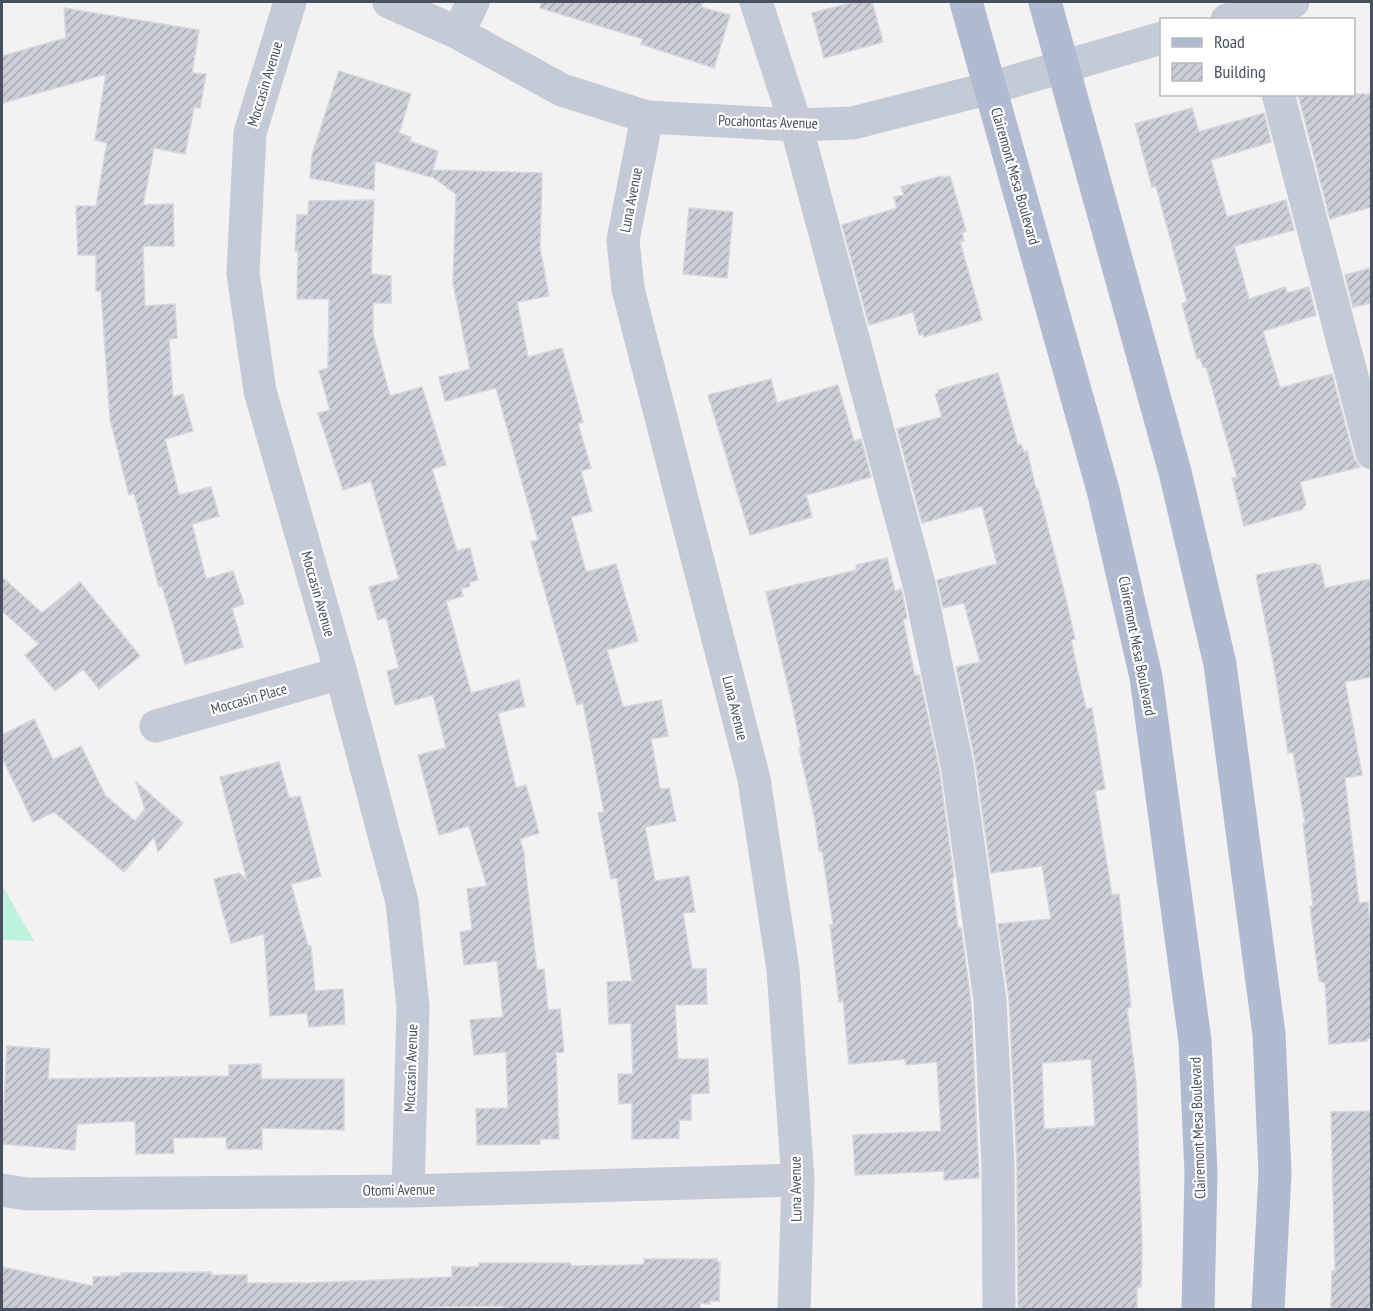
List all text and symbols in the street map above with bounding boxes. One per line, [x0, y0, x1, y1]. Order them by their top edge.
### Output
legend [1160, 18, 1355, 96]
text: Road [1214, 30, 1245, 53]
street label: Moccasin Avenue [243, 39, 286, 129]
text: Building [1214, 60, 1266, 83]
street label: Clairemont Mesa Boulevard [987, 105, 1044, 247]
street label: Pocahontas Avenue [718, 110, 818, 133]
street label: Luna Avenue [615, 166, 646, 234]
street label: Moccasin Avenue [297, 549, 340, 639]
street label: Clairemont Mesa Boulevard [1115, 574, 1160, 717]
street label: Luna Avenue [718, 674, 753, 742]
street label: Moccasin Place [209, 679, 289, 718]
street label: Moccasin Avenue [399, 1024, 422, 1112]
street label: Clairemont Mesa Boulevard [1186, 1057, 1209, 1199]
street label: Luna Avenue [785, 1156, 806, 1222]
street label: Otomi Avenue [363, 1179, 435, 1200]

